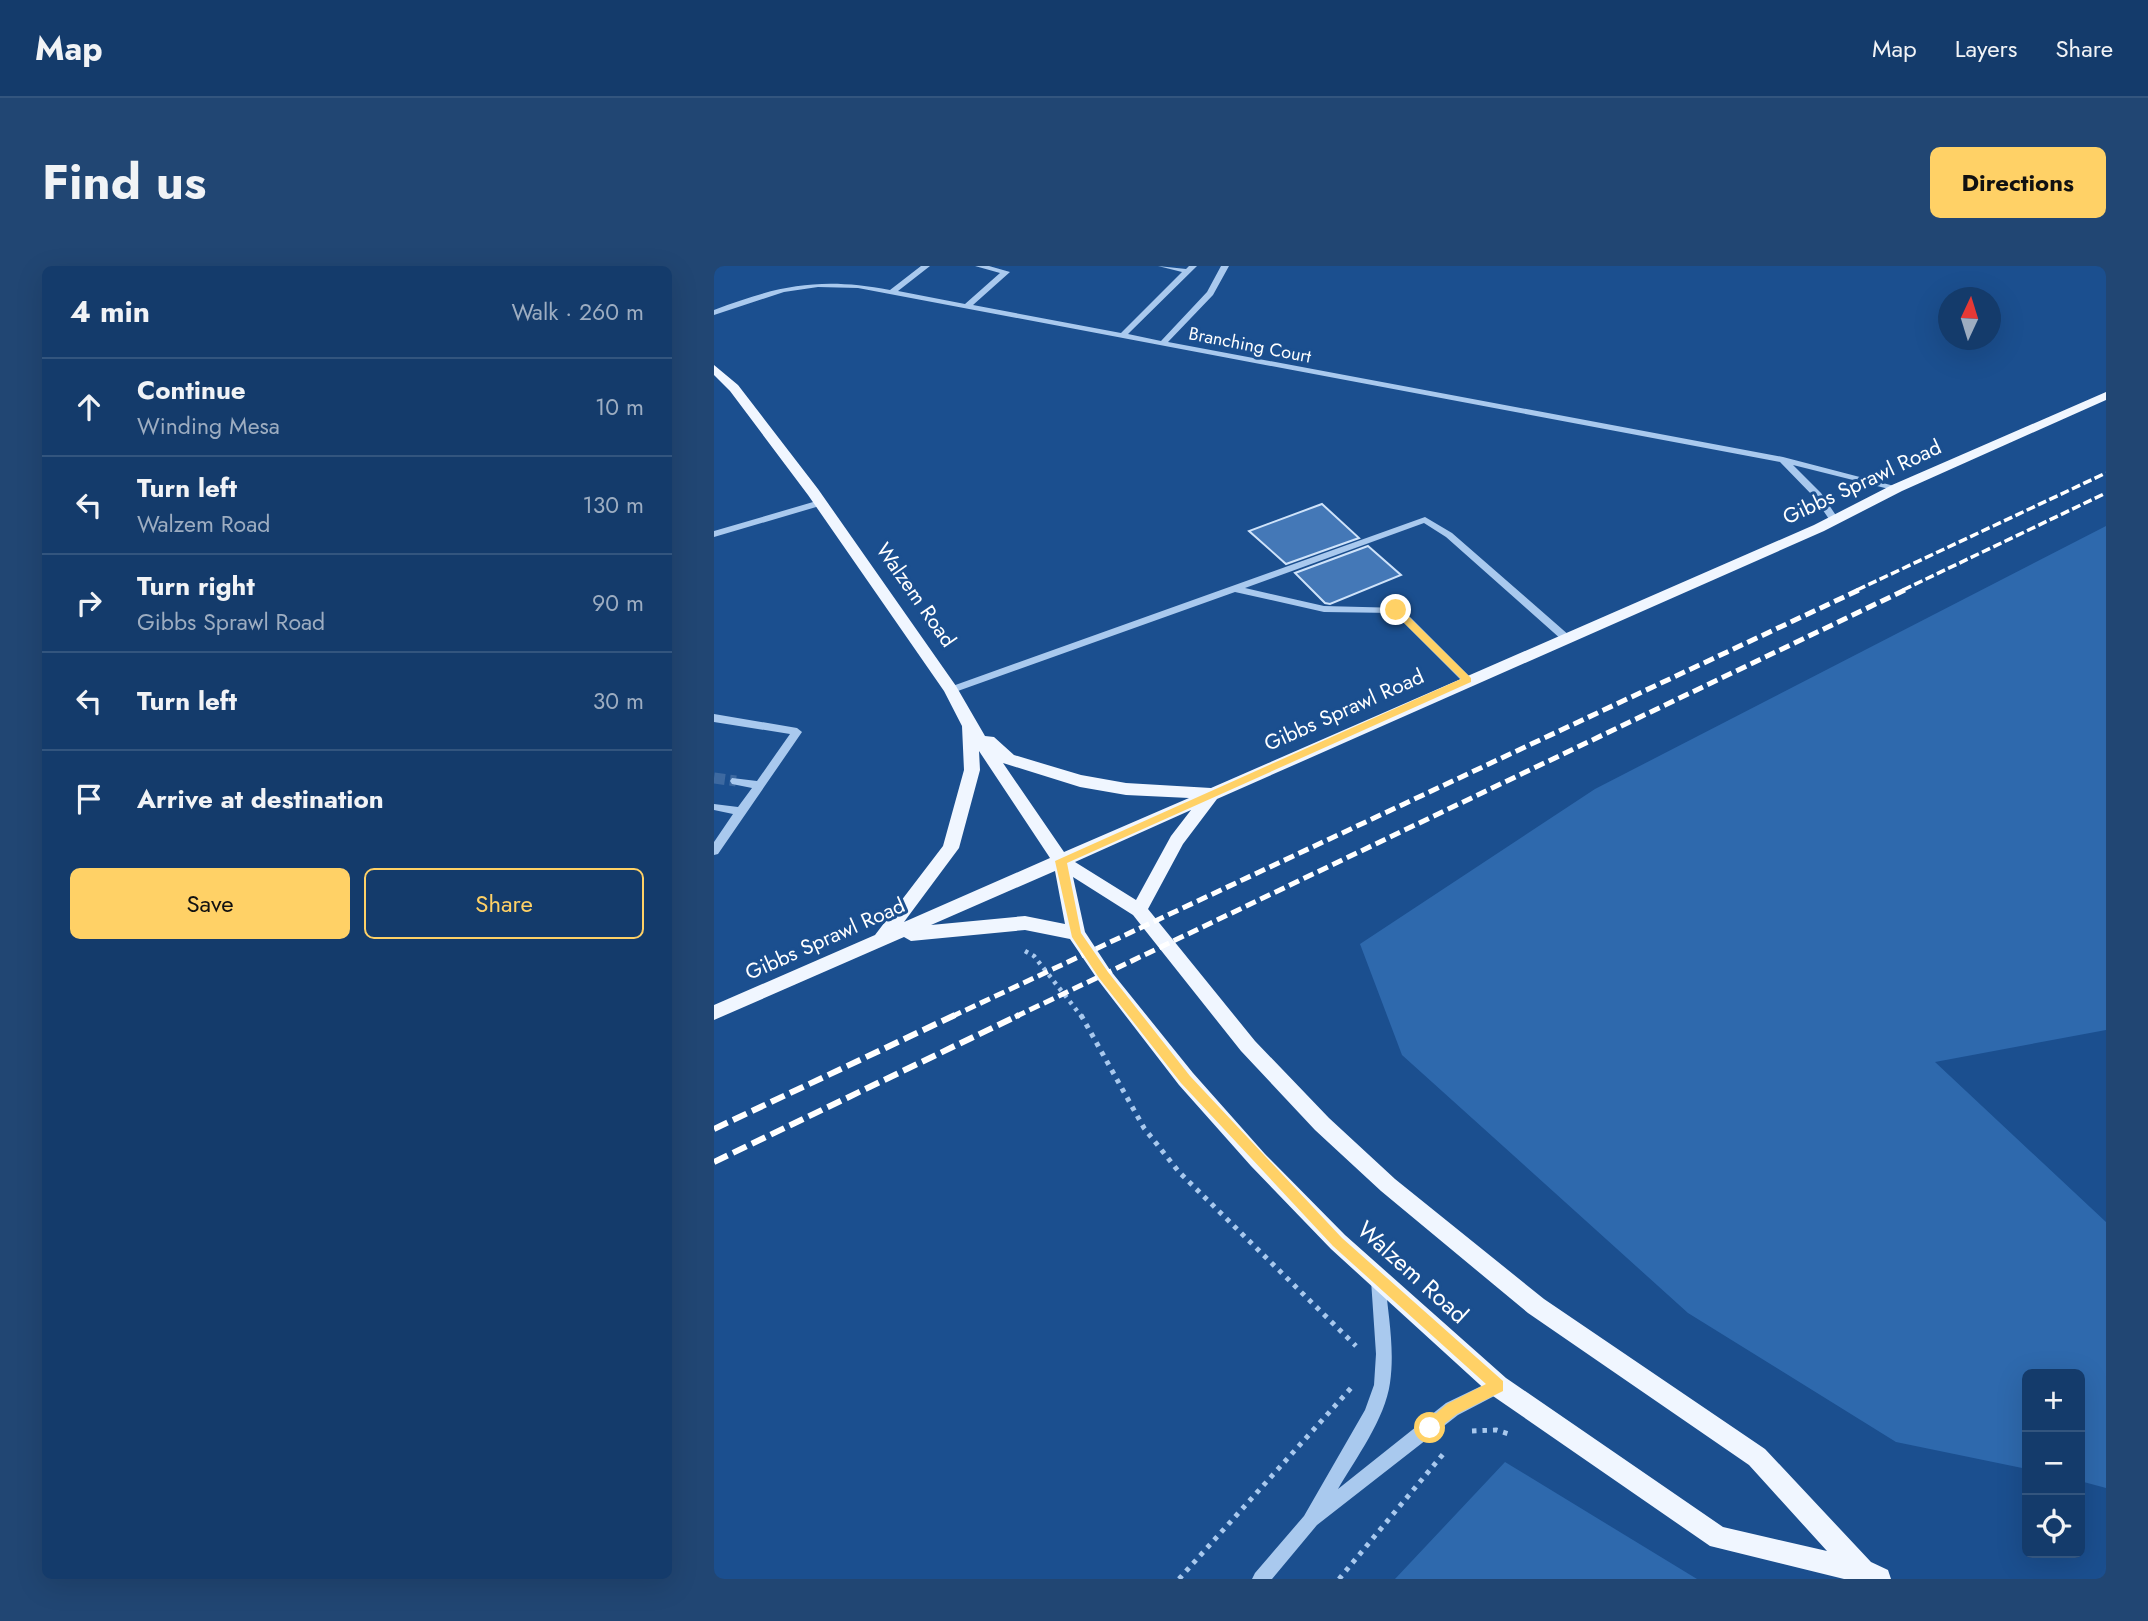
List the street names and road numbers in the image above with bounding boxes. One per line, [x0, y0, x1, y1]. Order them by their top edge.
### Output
street label: Branching Court [1187, 320, 1314, 370]
street label: Gibbs Sprawl Road [1778, 432, 1946, 532]
street label: Walzem Road [869, 537, 963, 653]
street label: Gibbs Sprawl Road [1259, 661, 1429, 759]
street label: Gibbs Sprawl Road [740, 890, 910, 988]
street label: Walzem Road [1350, 1212, 1476, 1332]

